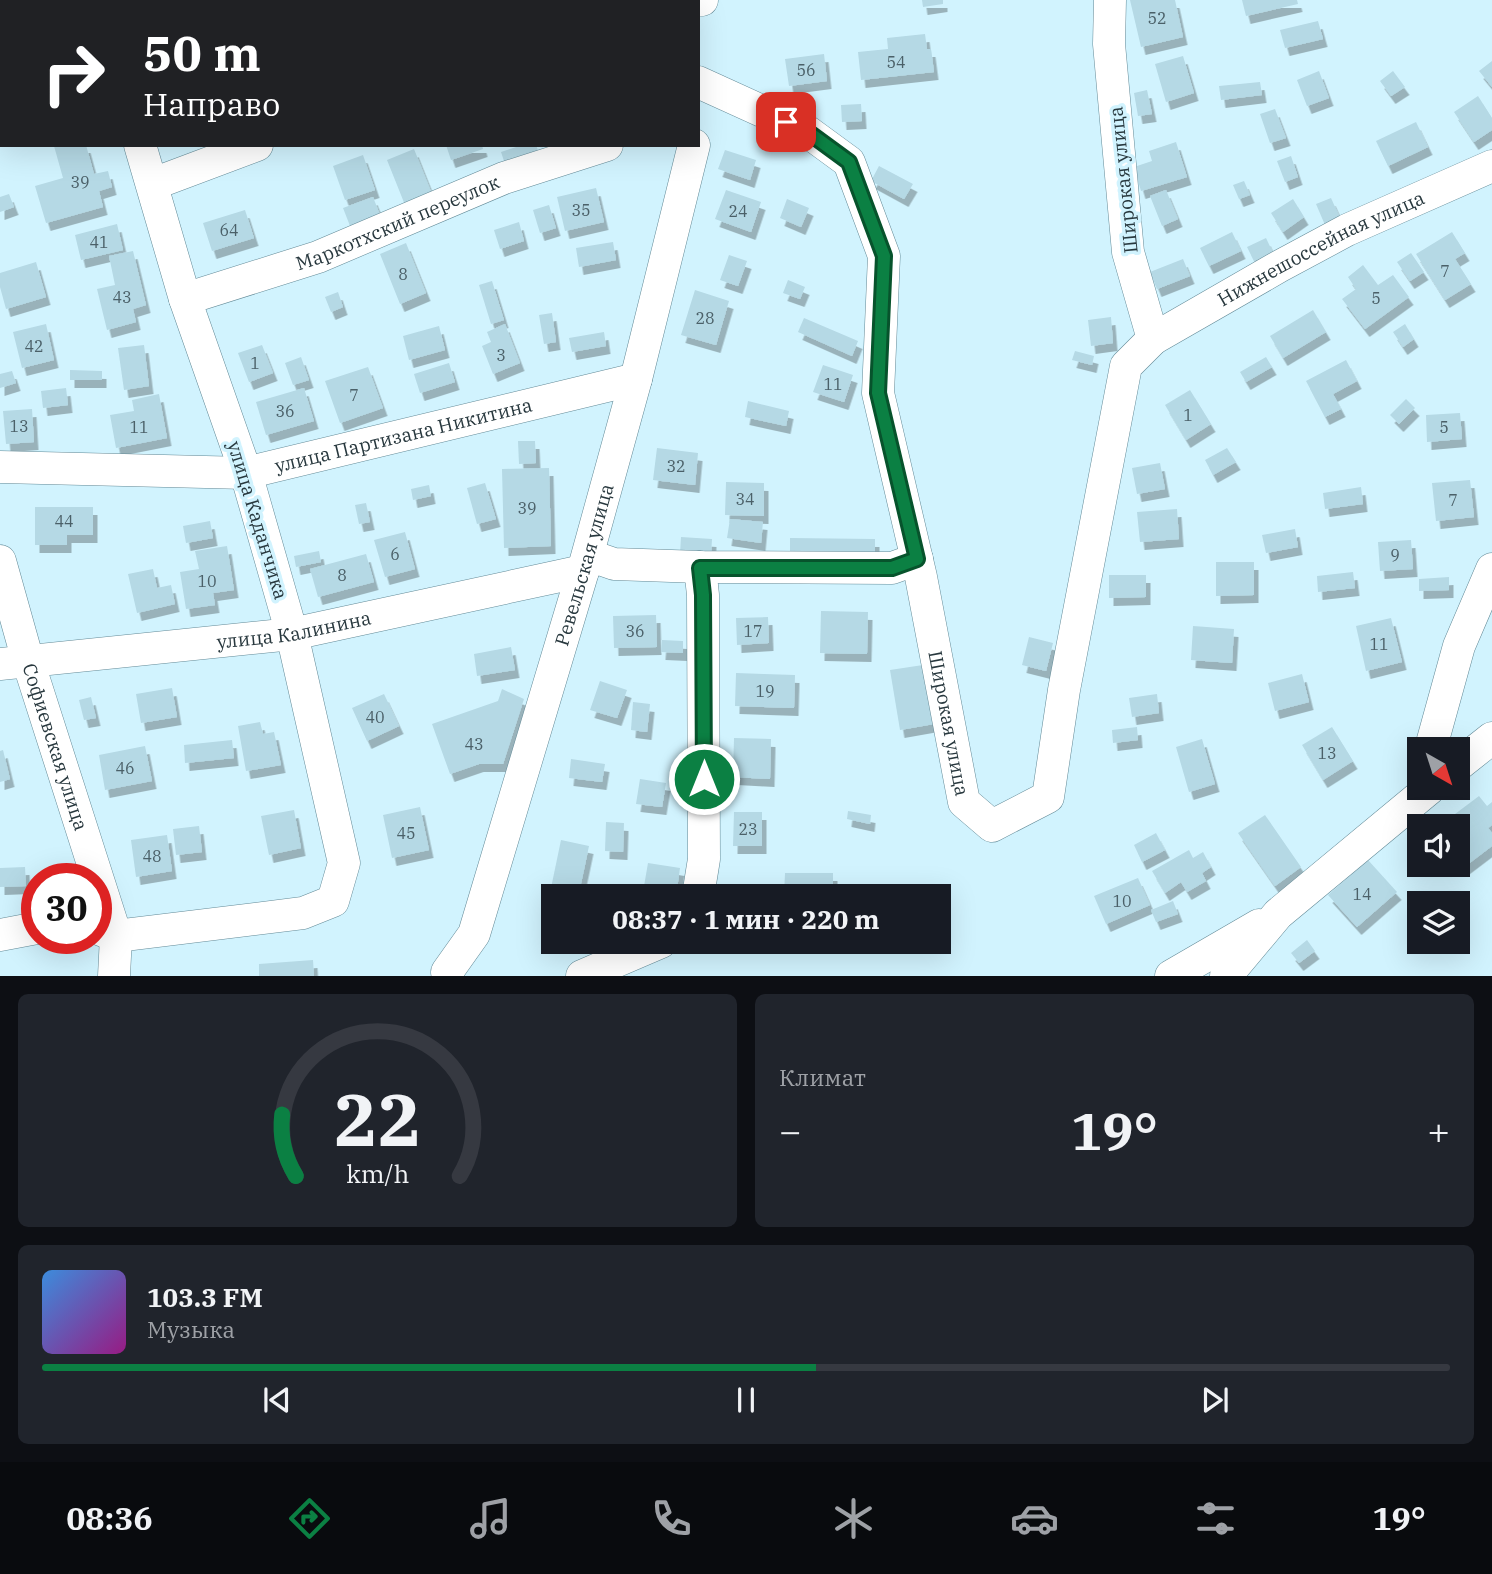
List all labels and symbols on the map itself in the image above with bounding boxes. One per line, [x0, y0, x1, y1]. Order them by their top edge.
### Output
house number: 52 [1147, 8, 1167, 28]
house number: 54 [886, 52, 906, 72]
house number: 56 [796, 60, 816, 80]
pin [756, 92, 816, 152]
street label: Широкая улица [1103, 106, 1143, 254]
street label: Маркотхский переулок [293, 169, 503, 275]
house number: 39 [70, 172, 90, 192]
street label: Нижнешоссейная улица [1213, 185, 1428, 311]
house number: 35 [571, 200, 591, 220]
house number: 24 [728, 201, 748, 221]
house number: 64 [219, 220, 239, 240]
house number: 41 [89, 232, 109, 252]
house number: 7 [1440, 261, 1450, 281]
house number: 8 [398, 264, 408, 284]
house number: 43 [112, 287, 132, 307]
house number: 5 [1371, 288, 1381, 308]
house number: 28 [695, 308, 715, 328]
house number: 42 [24, 336, 44, 356]
house number: 3 [496, 345, 506, 365]
house number: 1 [250, 353, 260, 373]
house number: 11 [823, 374, 843, 394]
house number: 7 [349, 385, 359, 405]
street label: улица Партизана Никитина [272, 392, 535, 478]
house number: 36 [275, 401, 295, 421]
house number: 1 [1183, 405, 1193, 425]
house number: 13 [9, 416, 29, 436]
house number: 11 [129, 417, 149, 437]
house number: 5 [1439, 417, 1449, 437]
street label: улица Каданчика [223, 438, 293, 602]
house number: 32 [666, 456, 686, 476]
street label: Ревельская улица [549, 481, 619, 649]
house number: 34 [735, 489, 755, 509]
house number: 7 [1448, 490, 1458, 510]
house number: 39 [517, 498, 537, 518]
house number: 44 [54, 511, 74, 531]
house number: 6 [390, 544, 400, 564]
house number: 9 [1390, 545, 1400, 565]
house number: 8 [337, 565, 347, 585]
house number: 10 [197, 571, 217, 591]
street label: улица Калинина [216, 605, 373, 654]
house number: 36 [625, 621, 645, 641]
house number: 17 [743, 621, 763, 641]
house number: 11 [1369, 634, 1389, 654]
street label: Широкая улица [923, 649, 975, 798]
street label: Софиевская улица [18, 660, 93, 833]
house number: 19 [755, 681, 775, 701]
house number: 40 [365, 707, 385, 727]
house number: 43 [464, 734, 484, 754]
north arrow [1407, 737, 1470, 800]
position arrow [667, 742, 741, 816]
house number: 13 [1317, 743, 1337, 763]
house number: 46 [115, 758, 135, 778]
house number: 23 [738, 819, 758, 839]
house number: 45 [396, 823, 416, 843]
house number: 48 [142, 846, 162, 866]
speed limit sign: 30 [21, 863, 112, 954]
house number: 14 [1352, 884, 1372, 904]
house number: 10 [1112, 891, 1132, 911]

